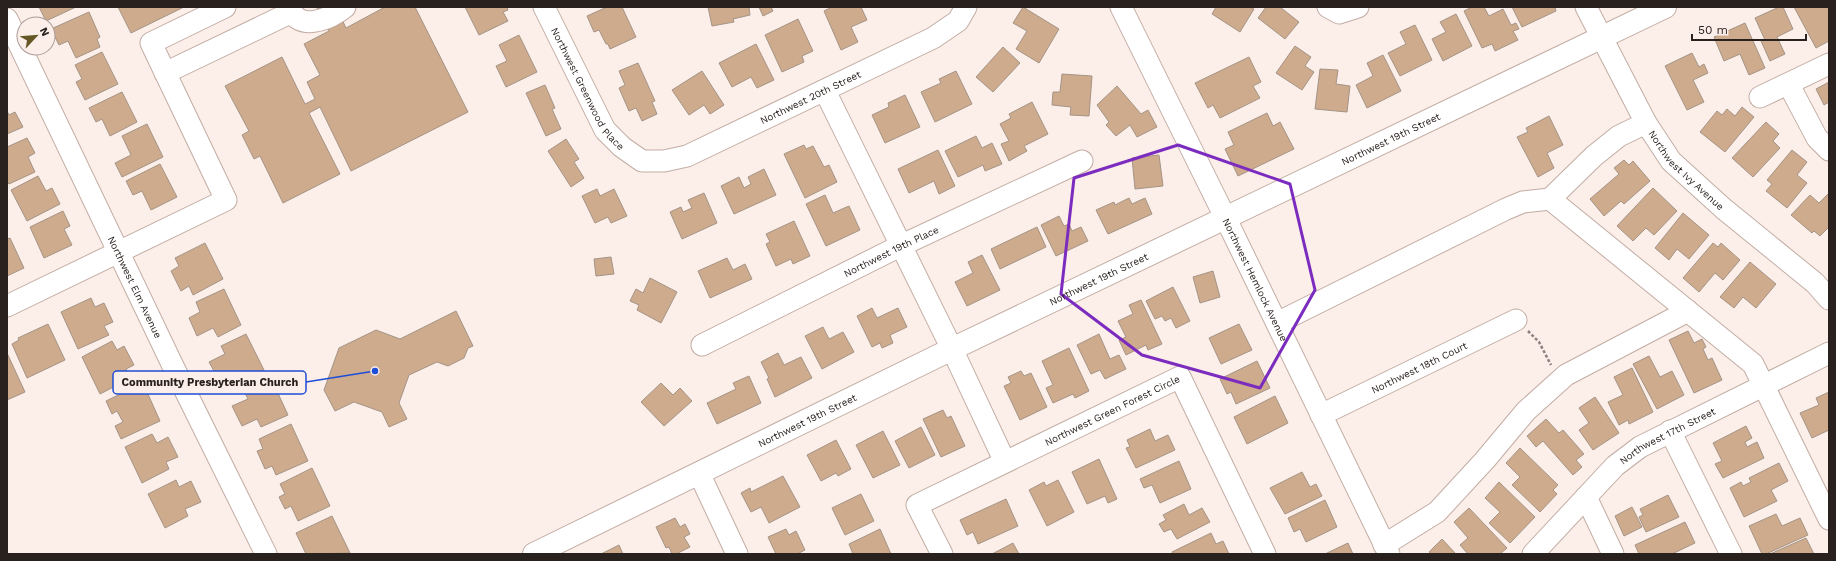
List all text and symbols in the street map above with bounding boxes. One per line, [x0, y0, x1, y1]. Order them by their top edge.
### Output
north arrow [16, 16, 56, 56]
scale bar [1692, 16, 1806, 42]
text: 50 m [1698, 23, 1728, 37]
text: N [37, 25, 52, 38]
street label: Northwest Greenwood Place [549, 25, 627, 152]
street label: Northwest 20th Street [758, 68, 863, 126]
street label: Northwest 19th Street [1339, 110, 1442, 167]
street label: Northwest Ivy Avenue [1647, 128, 1727, 212]
street label: Northwest Hemlock Avenue [1221, 216, 1290, 343]
street label: Northwest 19th Place [842, 223, 940, 279]
street label: Northwest Elm Avenue [106, 234, 164, 340]
street label: Northwest 19th Street [1047, 250, 1150, 307]
street label: Northwest 18th Court [1369, 339, 1469, 395]
callout: Community Presbyterian Church [113, 371, 306, 394]
street label: Northwest Green Forest Circle [1043, 372, 1182, 448]
text: Community Presbyterian Church [122, 376, 299, 389]
street label: Northwest 19th Street [756, 391, 859, 449]
street label: Northwest 17th Street [1617, 405, 1718, 466]

